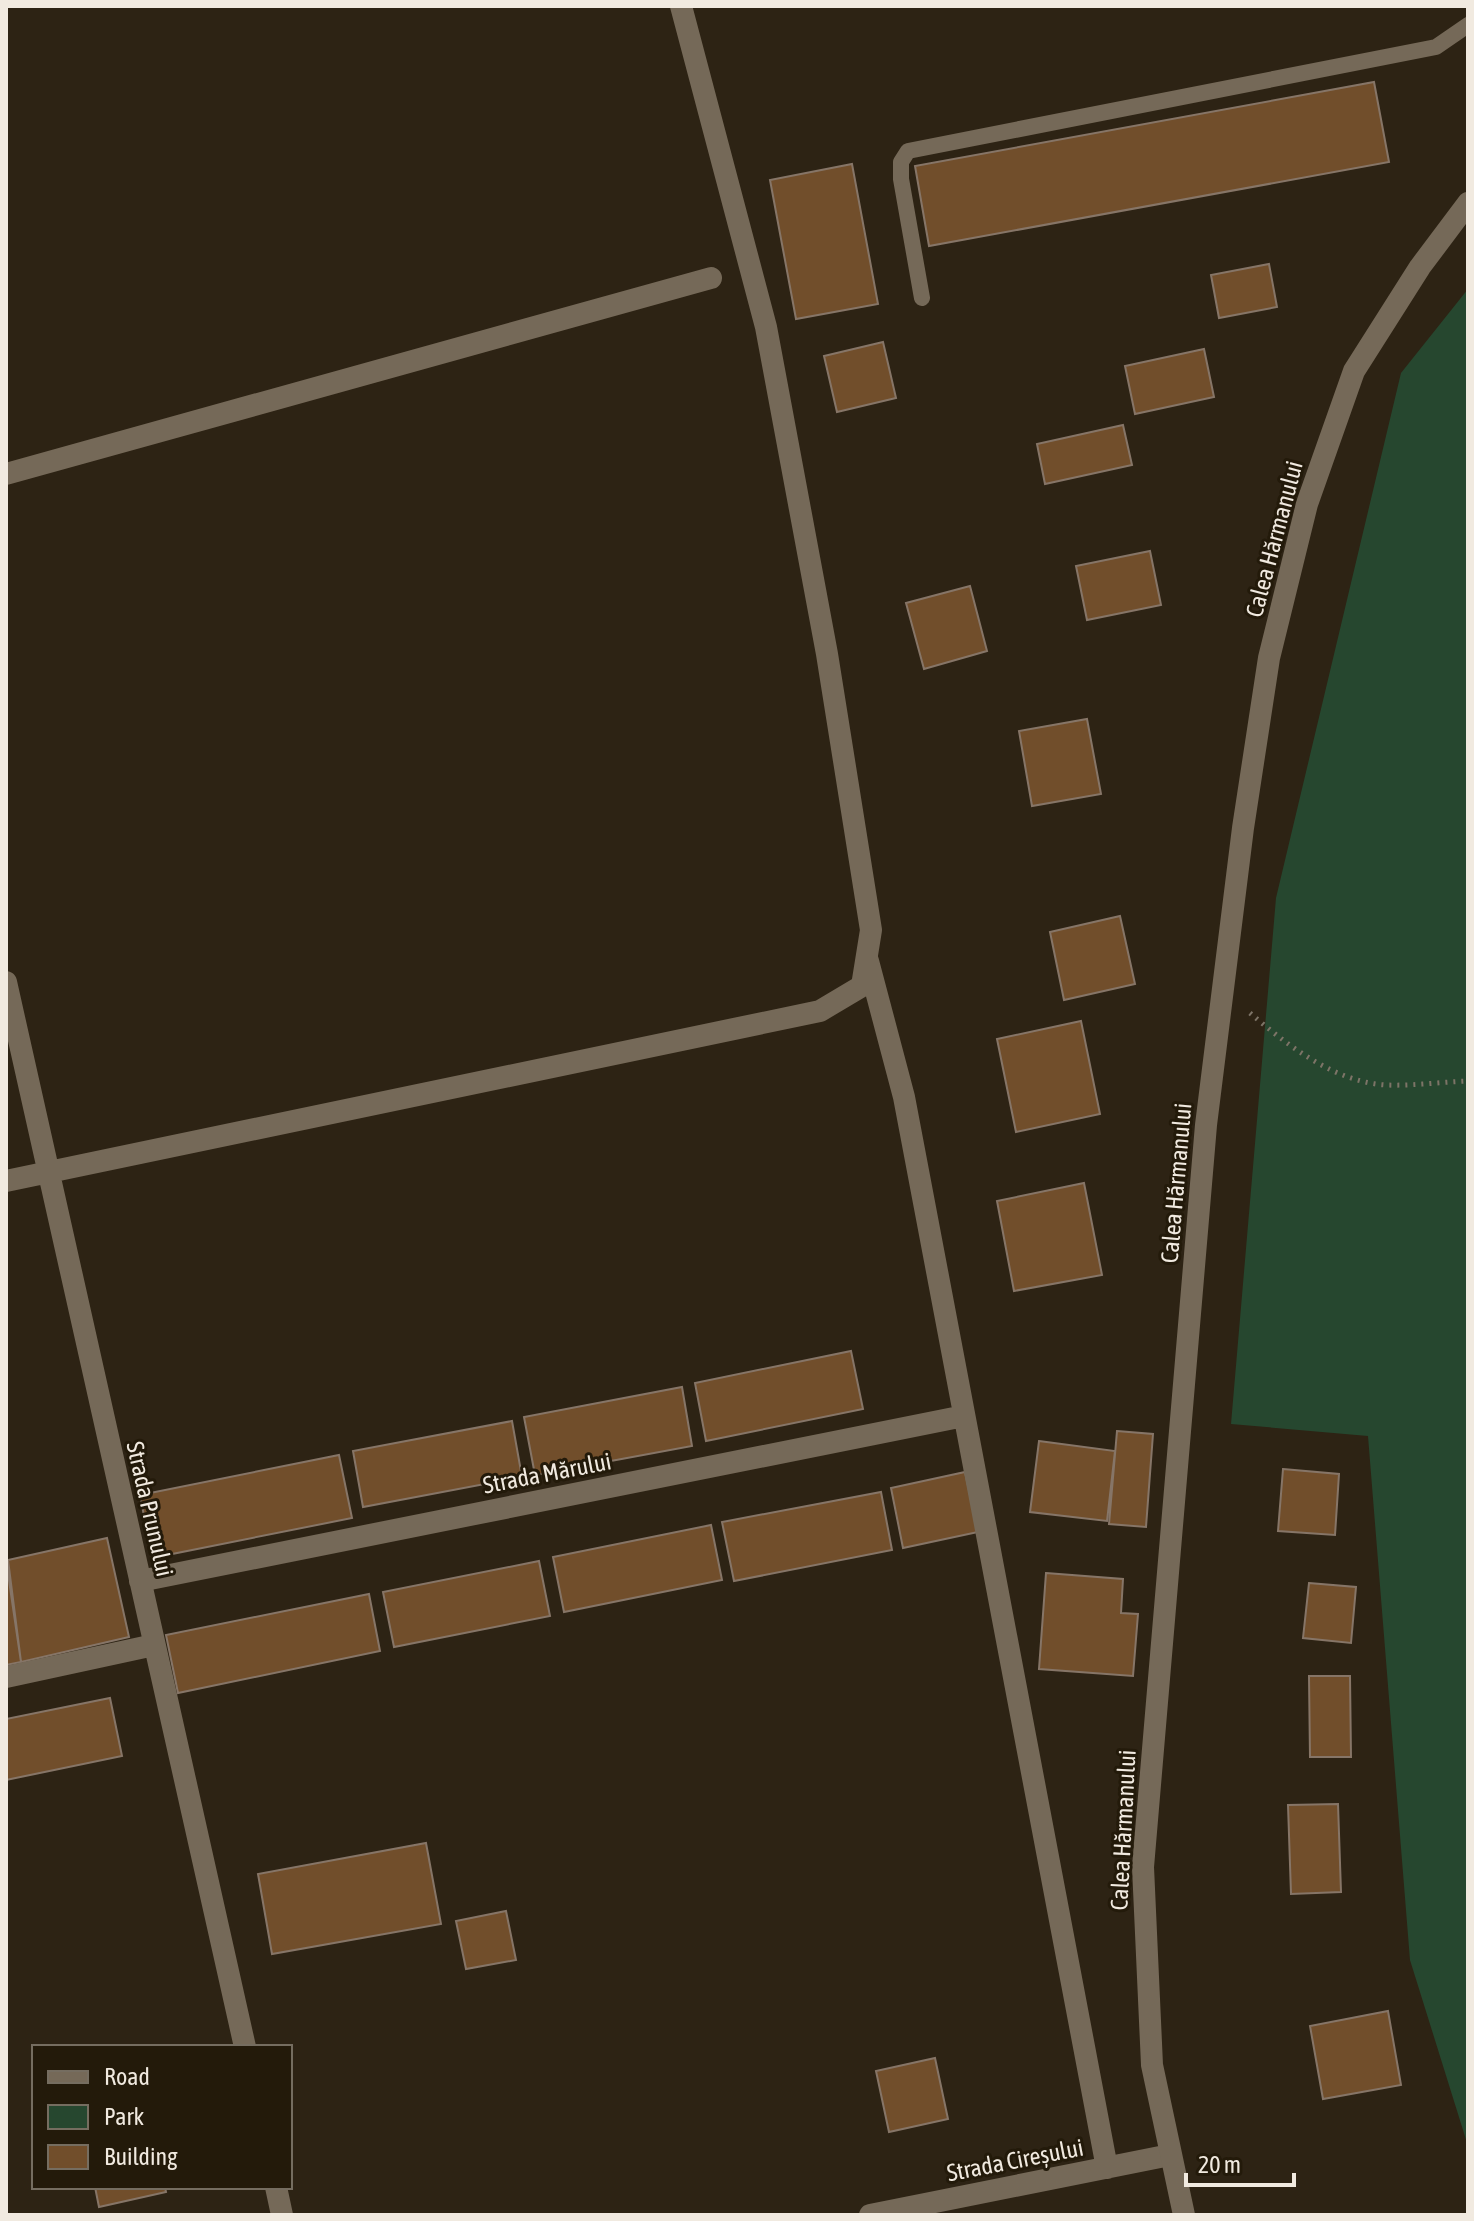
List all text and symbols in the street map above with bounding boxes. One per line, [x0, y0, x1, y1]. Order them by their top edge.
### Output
street label: Calea Hărmanului [1240, 458, 1308, 620]
street label: Calea Hărmanului [1156, 1102, 1196, 1264]
street label: Strada Prunului [121, 1439, 179, 1579]
street label: Strada Mărului [481, 1447, 613, 1499]
street label: Calea Hărmanului [1105, 1749, 1141, 1911]
legend [32, 2045, 292, 2189]
text: Road [104, 2063, 150, 2090]
text: Park [104, 2103, 145, 2130]
street label: Strada Cireșului [944, 2134, 1086, 2186]
scale bar [1186, 2137, 1294, 2187]
text: Building [104, 2143, 178, 2170]
text: 20 m [1198, 2151, 1241, 2178]

